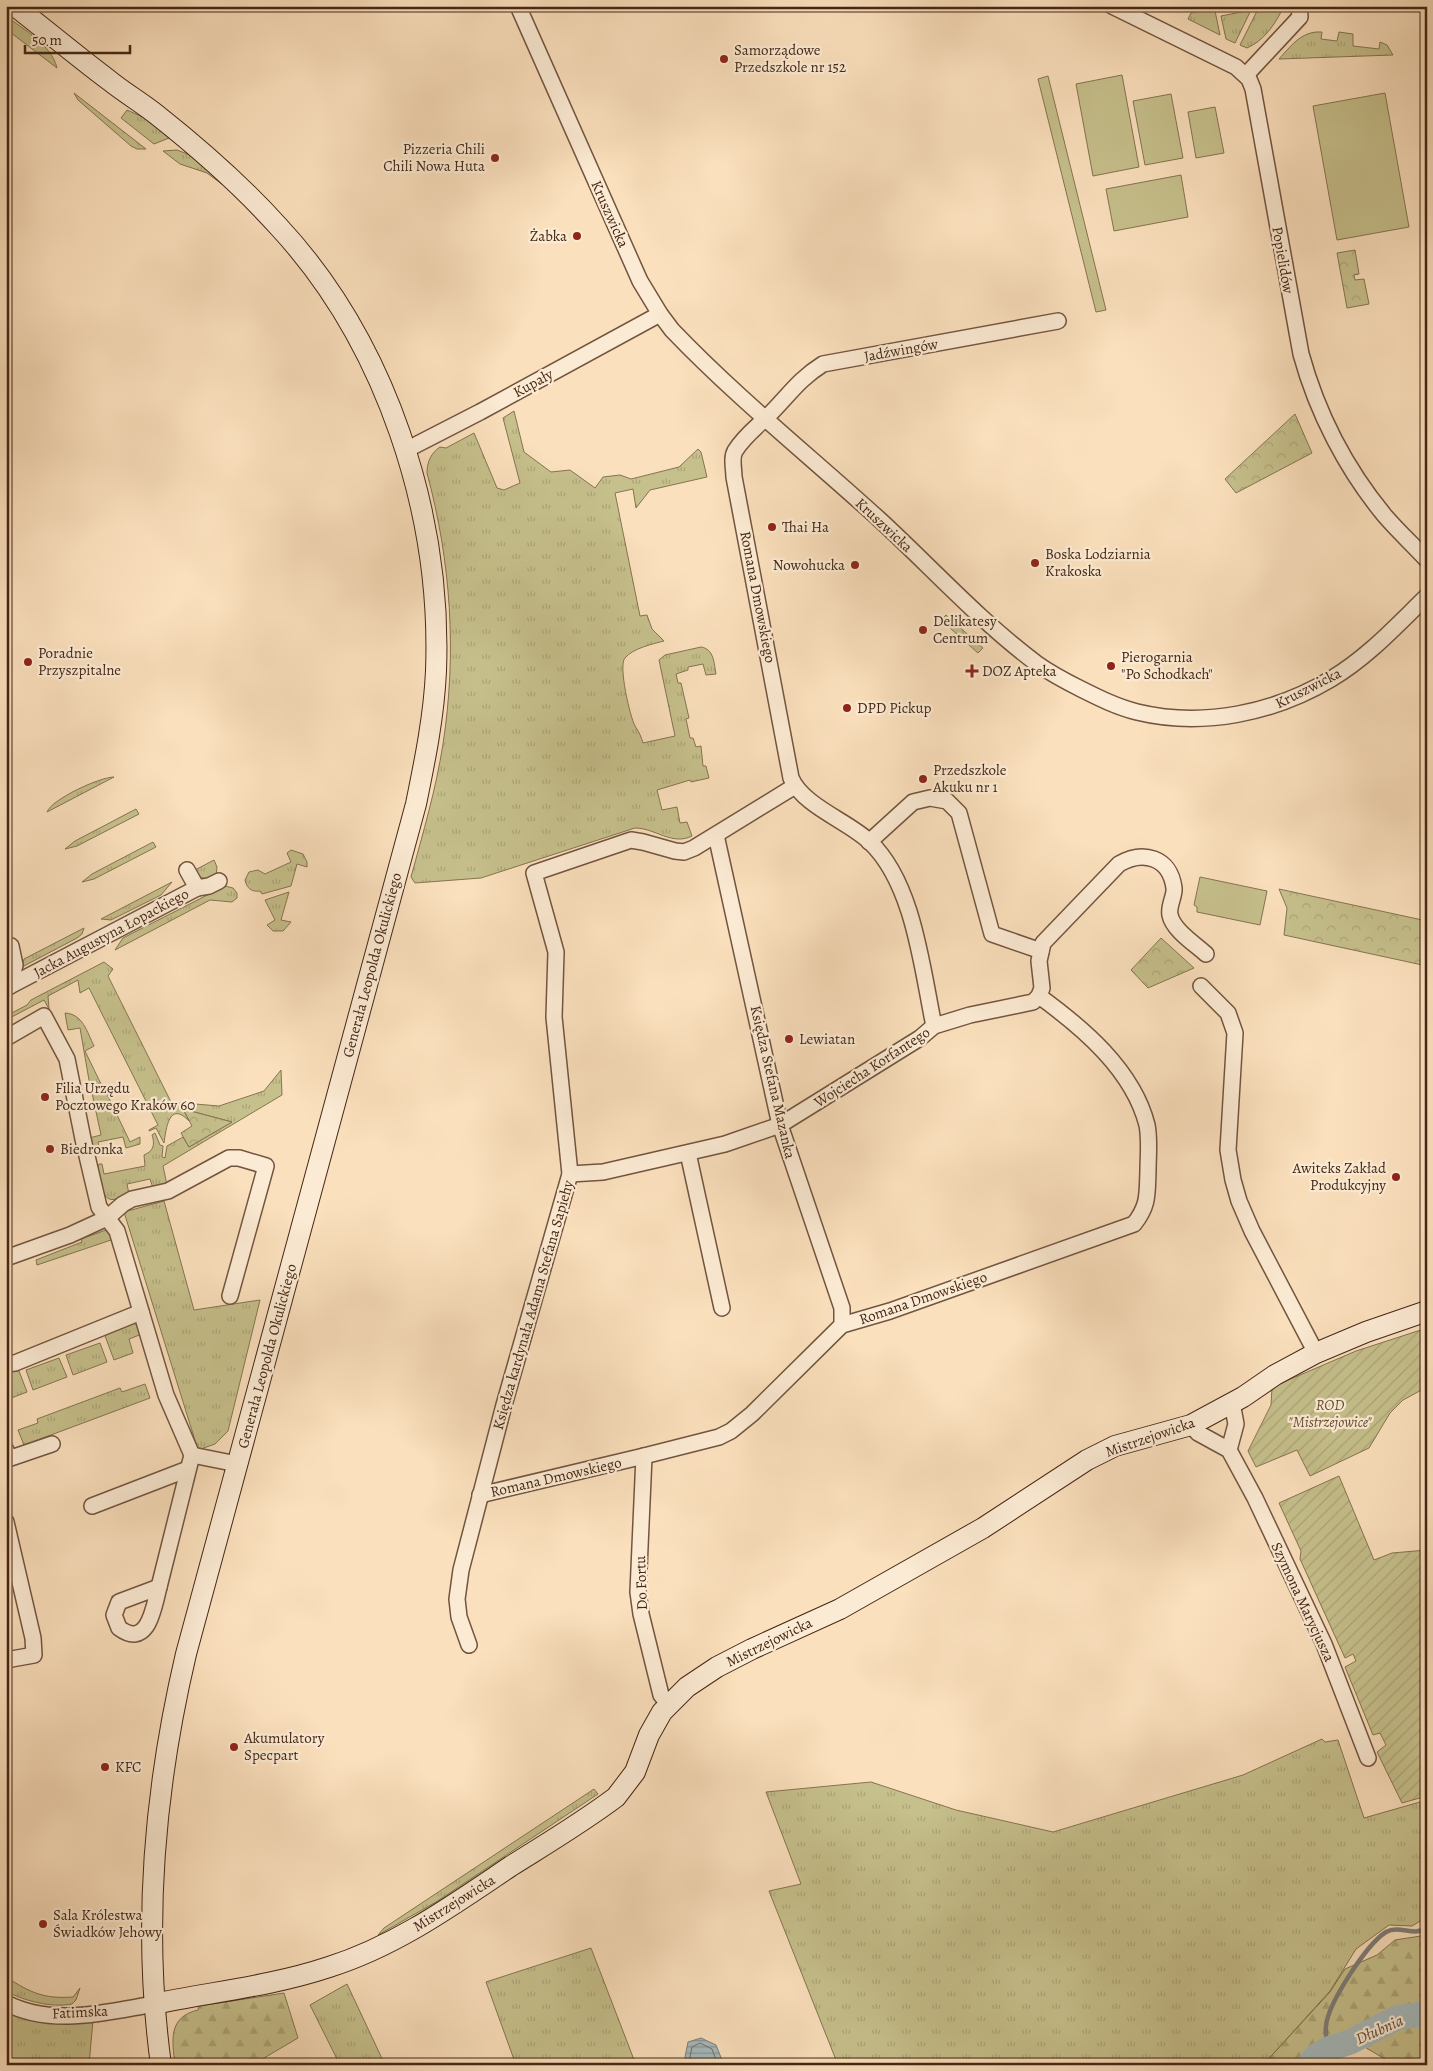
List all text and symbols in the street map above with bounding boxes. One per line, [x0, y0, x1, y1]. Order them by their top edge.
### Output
scale bar [25, 22, 130, 54]
text: 50 m [32, 30, 62, 50]
place label: Samorządowe Przedszkole nr 152 [734, 40, 846, 77]
marker: Samorządowe Przedszkole nr 152 [718, 53, 730, 65]
place label: Pizzeria Chili Chili Nowa Huta [383, 139, 485, 176]
marker: Pizzeria Chili Chili Nowa Huta [489, 152, 501, 164]
street label: Kruszwicka [586, 177, 634, 251]
street label: Popielidów [1267, 225, 1299, 295]
place label: Żabka [530, 226, 567, 246]
marker: Żabka [571, 230, 583, 242]
street label: Jadźwingów [862, 334, 940, 366]
street label: Kupały [509, 364, 557, 402]
street label: Kruszwicka [851, 493, 917, 557]
place label: Thai Ha [782, 517, 829, 537]
marker: Thai Ha [766, 521, 778, 533]
street label: Romana Dmowskiego [735, 529, 781, 665]
place label: Boska Lodziarnia Krakoska [1045, 544, 1151, 581]
place label: Nowohucka [773, 555, 845, 575]
marker: Boska Lodziarnia Krakoska [1029, 557, 1041, 569]
marker: Nowohucka [849, 559, 861, 571]
place label: Delikatesy Centrum [933, 611, 997, 648]
marker: Delikatesy Centrum [917, 624, 929, 636]
place label: Poradnie Przyszpitalne [38, 643, 121, 680]
place label: Pierogarnia "Po Schodkach" [1121, 647, 1213, 684]
marker: Poradnie Przyszpitalne [22, 656, 34, 668]
marker: Pierogarnia "Po Schodkach" [1105, 660, 1117, 672]
place label: DOZ Apteka [982, 661, 1057, 681]
street label: Kruszwicka [1272, 663, 1344, 713]
marker: DOZ Apteka [966, 665, 978, 677]
place label: DPD Pickup [857, 698, 932, 718]
marker: DPD Pickup [841, 702, 853, 714]
place label: Przedszkole Akuku nr 1 [932, 760, 1007, 797]
marker: Przedszkole Akuku nr 1 [917, 773, 929, 785]
street label: Generała Leopolda Okulickiego [338, 871, 406, 1059]
street label: Jacka Augustyna Łopackiego [30, 884, 192, 982]
street label: Księdza Stefana Mazanka [746, 1003, 800, 1161]
street label: Wojciecha Korfantego [809, 1022, 934, 1113]
place label: Lewiatan [799, 1029, 855, 1049]
marker: Lewiatan [783, 1033, 795, 1045]
place label: Filia Urzędu Pocztowego Kraków 60 [55, 1078, 195, 1115]
marker: Filia Urzędu Pocztowego Kraków 60 [39, 1091, 51, 1103]
place label: Biedronka [60, 1139, 123, 1159]
marker: Biedronka [44, 1143, 56, 1155]
place label: Awiteks Zakład Produkcyjny [1292, 1158, 1387, 1195]
marker: Awiteks Zakład Produkcyjny [1390, 1171, 1402, 1183]
street label: Księdza kardynała Adama Stefana Sapiehy [488, 1178, 578, 1432]
street label: Generała Leopolda Okulickiego [233, 1262, 301, 1450]
street label: Romana Dmowskiego [856, 1267, 990, 1329]
park label: ROD "Mistrzejowice" [1288, 1395, 1372, 1432]
street label: Mistrzejowicka [1103, 1412, 1197, 1462]
street label: Romana Dmowskiego [488, 1452, 624, 1502]
street label: Szymona Marycjusza [1267, 1539, 1339, 1665]
street label: Do Fortu [630, 1555, 652, 1610]
street label: Mistrzejowicka [723, 1613, 815, 1671]
place label: Akumulatory Specpart [243, 1728, 325, 1765]
marker: Akumulatory Specpart [228, 1741, 240, 1753]
place label: KFC [115, 1757, 141, 1777]
marker: KFC [99, 1761, 111, 1773]
street label: Mistrzejowicka [409, 1870, 499, 1936]
place label: Sala Królestwa Świadków Jehowy [53, 1905, 162, 1942]
marker: Sala Królestwa Świadków Jehowy [37, 1918, 49, 1930]
street label: Fatimska [52, 2001, 108, 2023]
water label: Dłubnia [1352, 2009, 1407, 2050]

